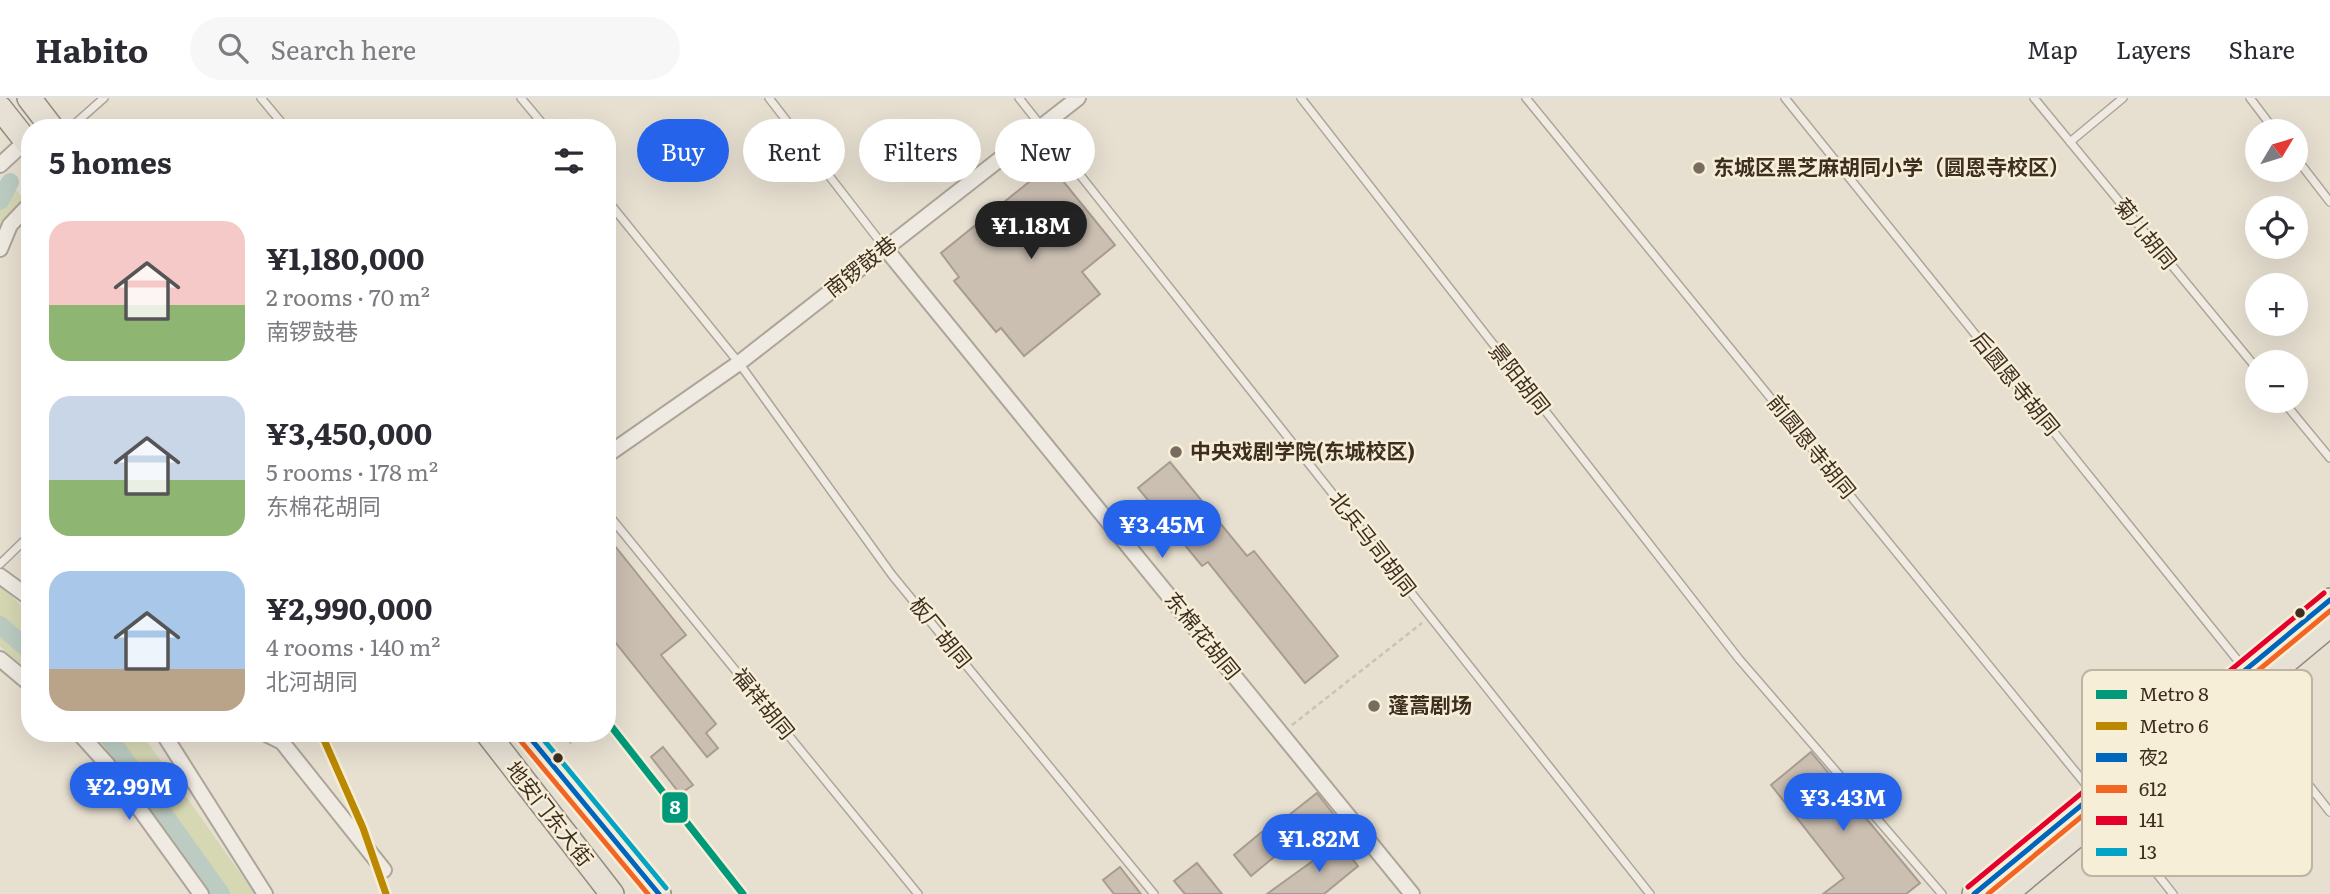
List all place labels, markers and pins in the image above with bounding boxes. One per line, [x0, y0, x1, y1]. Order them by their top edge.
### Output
place label: 东城区黑芝麻胡同小学（圆恩寺校区） [1713, 150, 2070, 181]
marker: 东城区黑芝麻胡同小学（圆恩寺校区） [1691, 160, 1707, 176]
pin: ¥1.18M [974, 202, 1088, 261]
place label: 中央戏剧学院(东城校区) [1190, 434, 1415, 465]
marker: 中央戏剧学院(东城校区) [1168, 444, 1184, 460]
pin: ¥3.45M [1105, 500, 1219, 560]
unlabelled marker [2293, 606, 2307, 620]
place label: 蓬蒿剧场 [1388, 688, 1472, 719]
marker: 蓬蒿剧场 [1366, 698, 1382, 714]
unlabelled marker [551, 751, 565, 765]
pin: ¥2.99M [72, 762, 186, 822]
pin: ¥3.43M [1786, 774, 1900, 833]
pin: ¥1.82M [1262, 814, 1376, 874]

